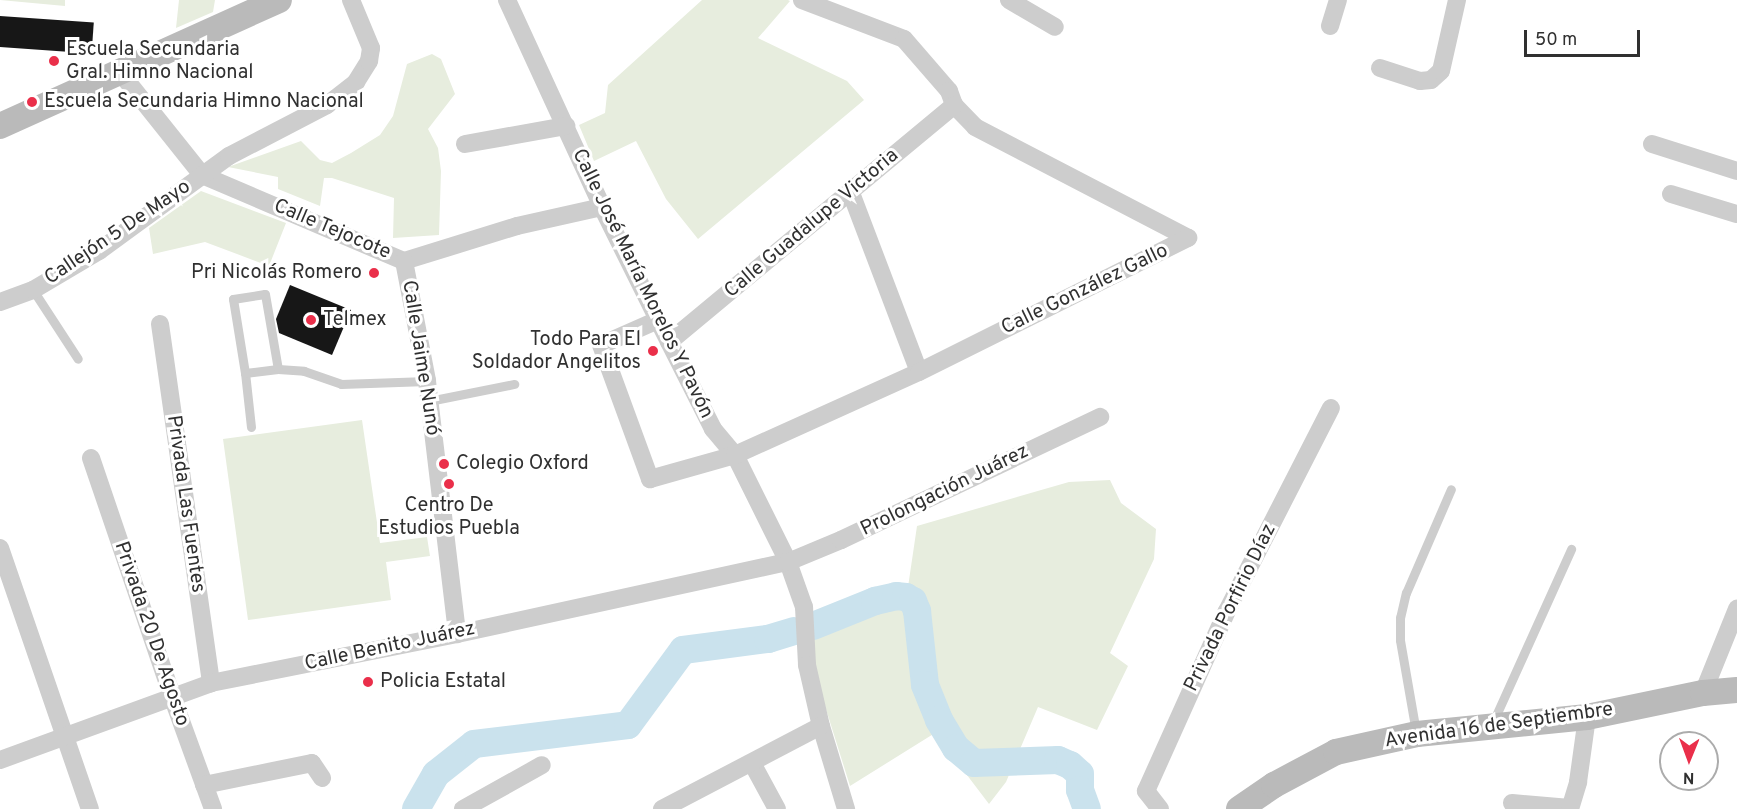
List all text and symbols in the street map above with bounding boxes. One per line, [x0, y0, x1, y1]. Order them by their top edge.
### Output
scale bar [1527, 18, 1642, 56]
text: 50 m [1535, 29, 1577, 52]
place label: Escuela Secundaria Gral. Himno Nacional [66, 38, 253, 85]
marker: Escuela Secundaria Gral. Himno Nacional [47, 54, 61, 68]
place label: Escuela Secundaria Himno Nacional [44, 90, 364, 114]
marker: Escuela Secundaria Himno Nacional [25, 95, 39, 109]
street label: Calle Guadalupe Victoria [720, 144, 904, 304]
street label: Calle José María Morelos Y Pavón [566, 145, 718, 423]
street label: Callejón 5 De Mayo [41, 175, 195, 291]
street label: Calle Tejocote [269, 194, 395, 266]
street label: Calle González Gallo [998, 239, 1172, 341]
place label: Pri Nicolás Romero [191, 261, 362, 285]
marker: Pri Nicolás Romero [367, 266, 381, 280]
street label: Calle Jaime Nunó [396, 279, 444, 437]
place label: Telmex [323, 308, 387, 332]
marker: Telmex [304, 313, 318, 327]
place label: Todo Para El Soldador Angelitos [471, 328, 641, 375]
marker: Todo Para El Soldador Angelitos [646, 344, 660, 358]
street label: Privada Las Fuentes [161, 414, 209, 594]
street label: Prolongación Juárez [857, 440, 1033, 542]
place label: Colegio Oxford [456, 452, 589, 476]
marker: Colegio Oxford [437, 457, 451, 471]
marker: Centro De Estudios Puebla [442, 477, 456, 491]
place label: Centro De Estudios Puebla [378, 494, 520, 541]
street label: Privada Porfirio Díaz [1180, 520, 1282, 696]
street label: Privada 20 De Agosto [108, 538, 194, 730]
street label: Calle Benito Juárez [302, 617, 478, 677]
place label: Policia Estatal [380, 670, 506, 694]
marker: Policia Estatal [361, 675, 375, 689]
street label: Avenida 16 de Septiembre [1383, 698, 1615, 754]
north arrow [1659, 731, 1719, 791]
text: N [1683, 767, 1695, 787]

